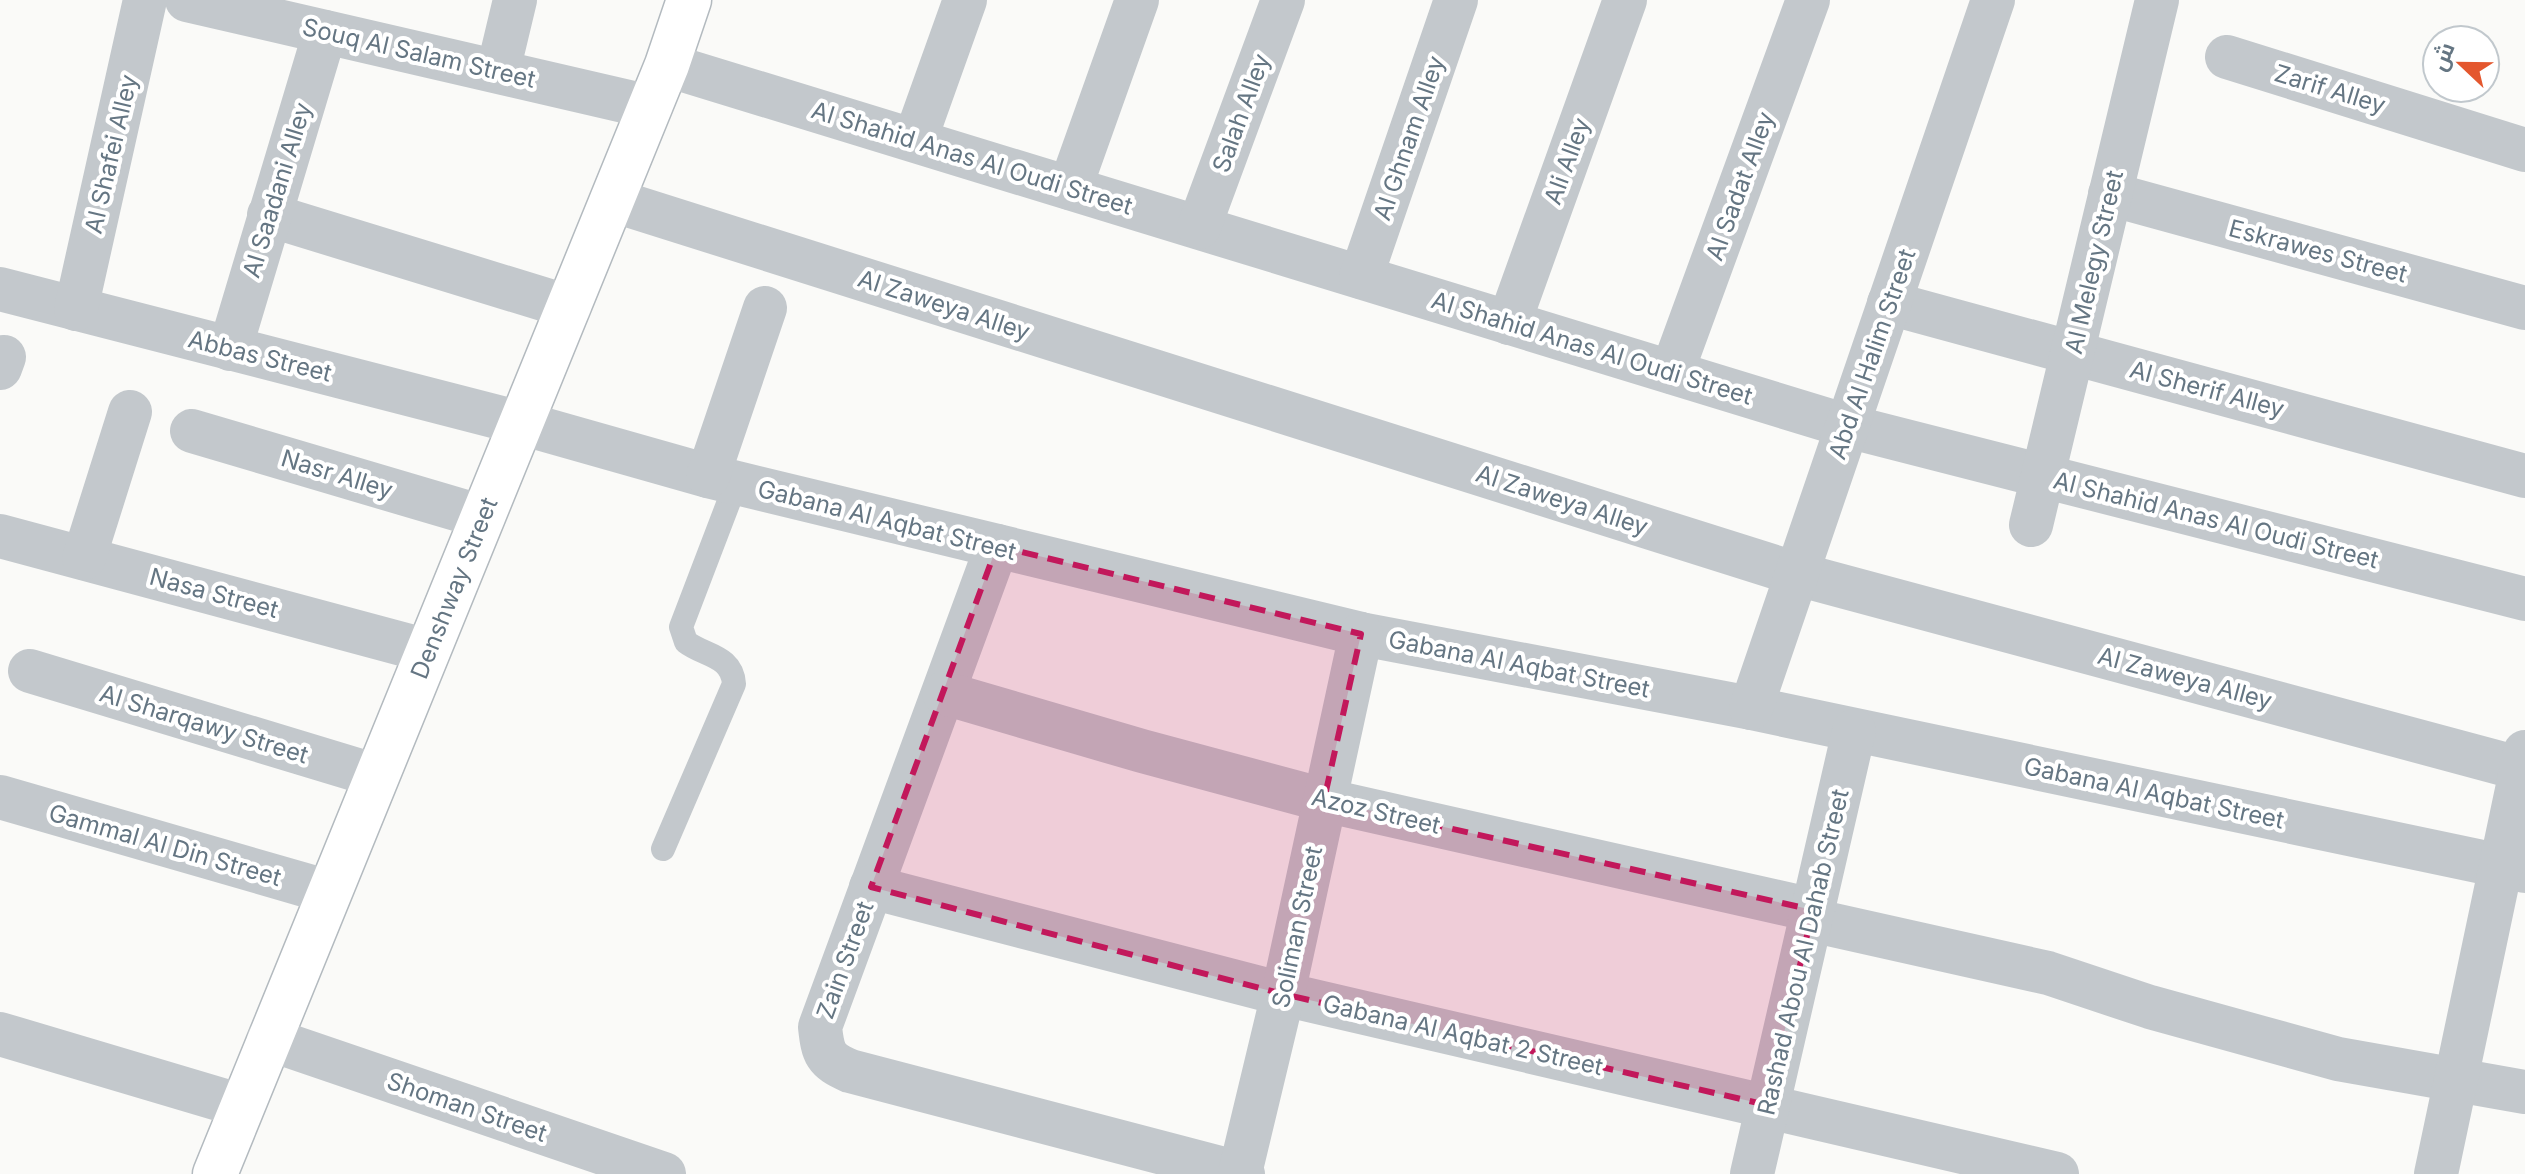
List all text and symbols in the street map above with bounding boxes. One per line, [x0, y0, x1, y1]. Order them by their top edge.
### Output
street label: Souq Al Salam Street [300, 12, 538, 94]
north arrow [2421, 24, 2501, 104]
text: ش [2425, 39, 2461, 75]
street label: Salah Alley [1206, 50, 1276, 176]
street label: Al Ghnam Alley [1367, 52, 1451, 224]
street label: Zarif Alley [2271, 58, 2389, 120]
street label: Al Shafei Alley [79, 72, 143, 236]
street label: Al Shahid Anas Al Oudi Street [808, 95, 1136, 221]
street label: Al Saadani Alley [237, 99, 317, 281]
street label: Al Sadat Alley [1700, 108, 1780, 264]
street label: Ali Alley [1538, 114, 1596, 208]
street label: Al Melegy Street [2059, 167, 2129, 357]
street label: Eskrawes Street [2226, 213, 2410, 289]
street label: Abd Al Halim Street [1822, 245, 1922, 463]
street label: Al Zaweya Alley [854, 264, 1034, 346]
street label: Al Shahid Anas Al Oudi Street [1428, 285, 1756, 411]
street label: Abbas Street [185, 324, 335, 388]
street label: Al Sherif Alley [2127, 354, 2287, 424]
street label: Nasr Alley [278, 443, 396, 505]
street label: Al Zaweya Alley [1472, 459, 1652, 541]
street label: Al Shahid Anas Al Oudi Street [2050, 466, 2382, 574]
street label: Gabana Al Aqbat Street [755, 474, 1019, 566]
street label: Denshway Street [404, 493, 504, 683]
street label: Nasa Street [146, 562, 282, 624]
street label: Gabana Al Aqbat Street [1386, 624, 1652, 704]
street label: Al Zaweya Alley [2095, 641, 2275, 715]
street label: Al Sharqawy Street [96, 678, 312, 770]
street label: Gabana Al Aqbat Street [2021, 751, 2287, 835]
street label: Azoz Street [1309, 782, 1443, 840]
street label: Rashad Abou Al Dahab Street [1751, 786, 1855, 1118]
street label: Gammal Al Din Street [45, 798, 285, 892]
street label: Soliman Street [1266, 843, 1328, 1011]
street label: Zain Street [810, 897, 880, 1023]
street label: Gabana Al Aqbat 2 Street [1320, 989, 1606, 1081]
street label: Shoman Street [383, 1066, 551, 1148]

